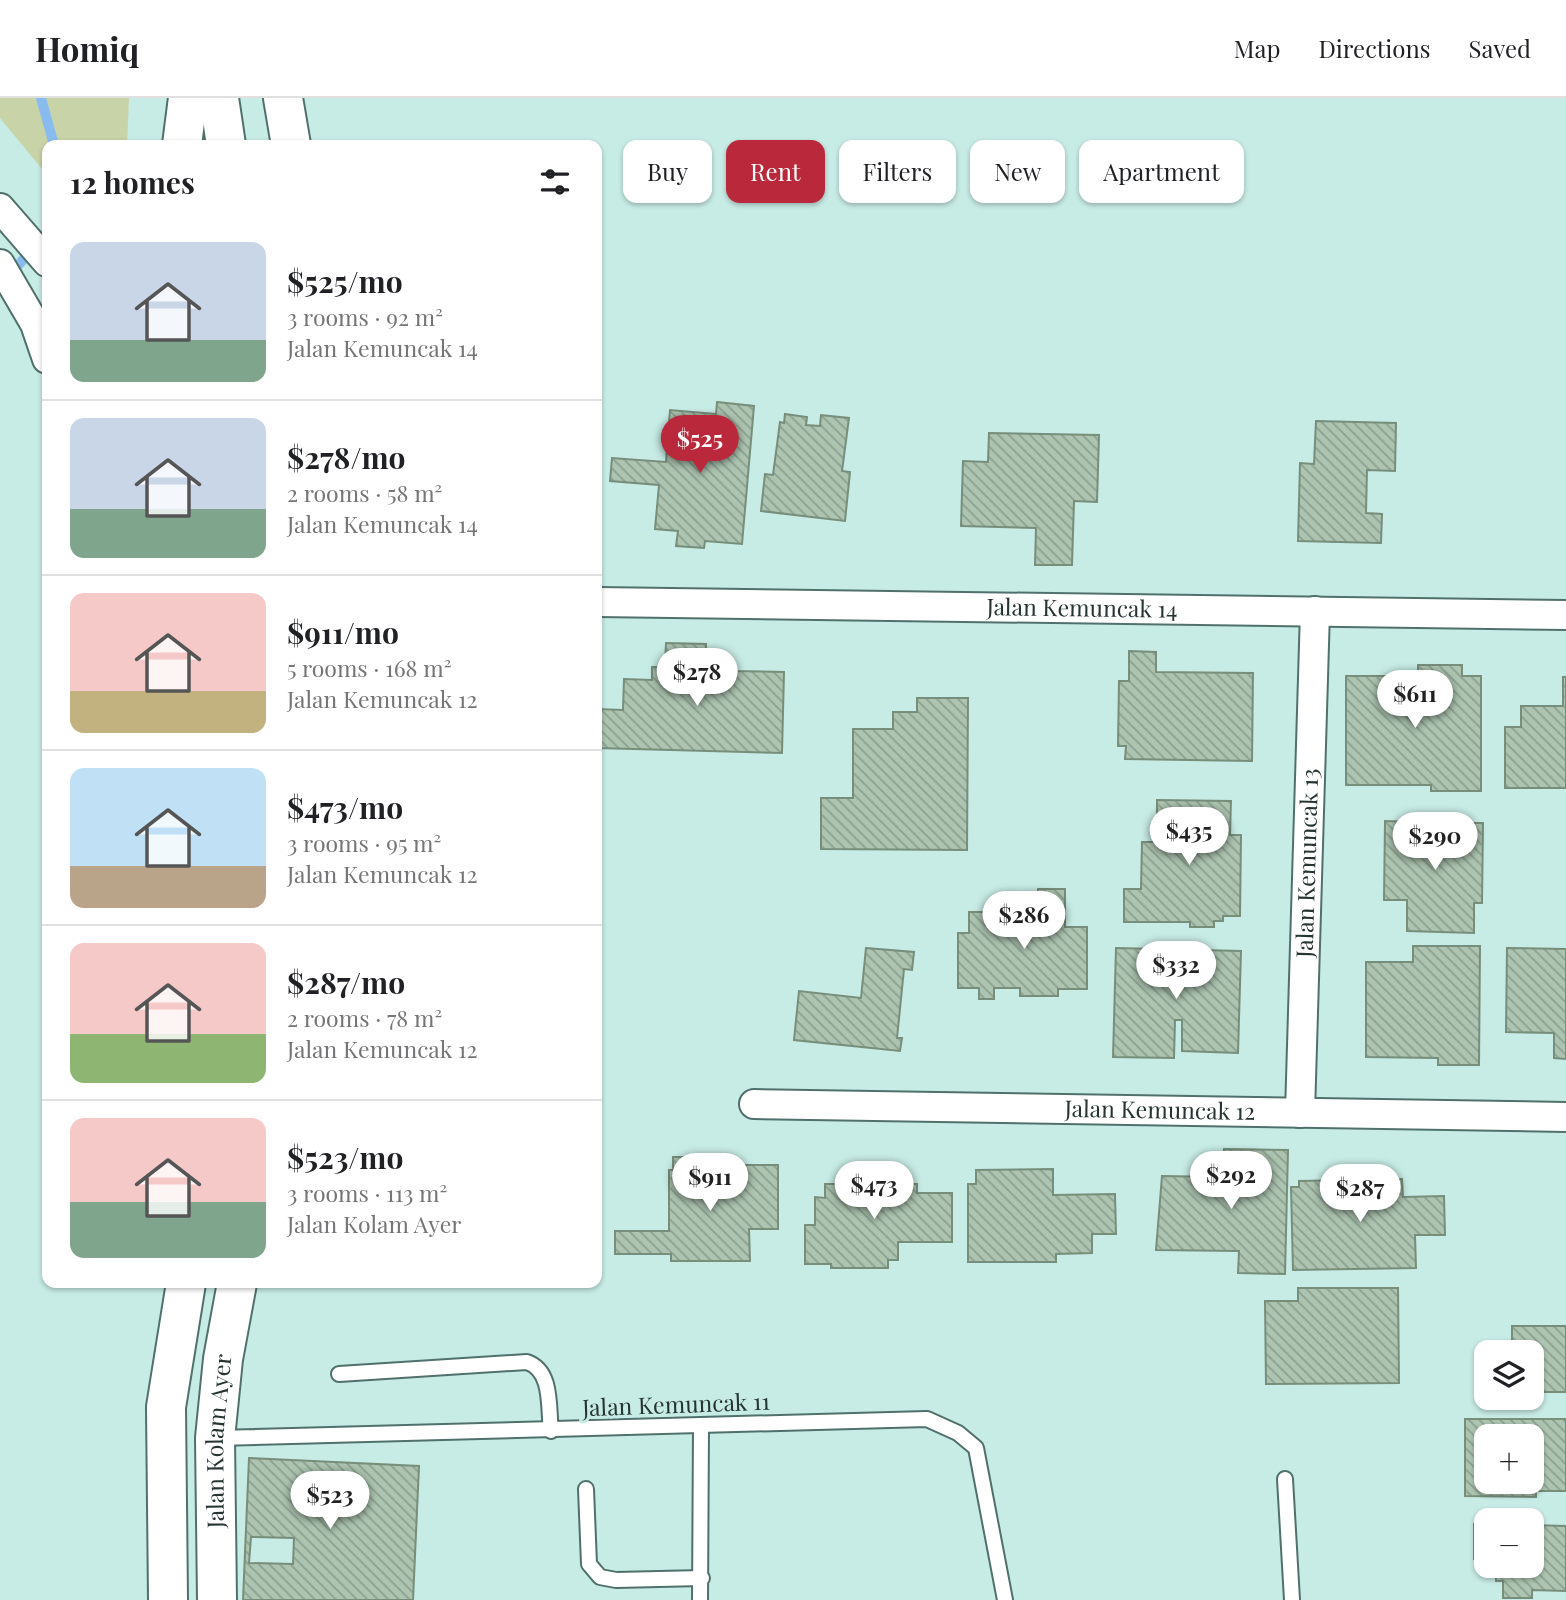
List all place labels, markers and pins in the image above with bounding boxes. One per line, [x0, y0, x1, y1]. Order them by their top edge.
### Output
pin: $525 [659, 416, 741, 475]
pin: $278 [656, 648, 738, 708]
pin: $611 [1374, 670, 1456, 730]
pin: $435 [1148, 808, 1230, 867]
pin: $290 [1394, 812, 1476, 872]
pin: $286 [983, 892, 1065, 951]
pin: $332 [1135, 942, 1217, 1001]
pin: $292 [1190, 1152, 1272, 1211]
pin: $911 [669, 1154, 751, 1213]
pin: $473 [833, 1162, 915, 1221]
pin: $287 [1319, 1164, 1401, 1224]
pin: $523 [289, 1472, 371, 1531]

